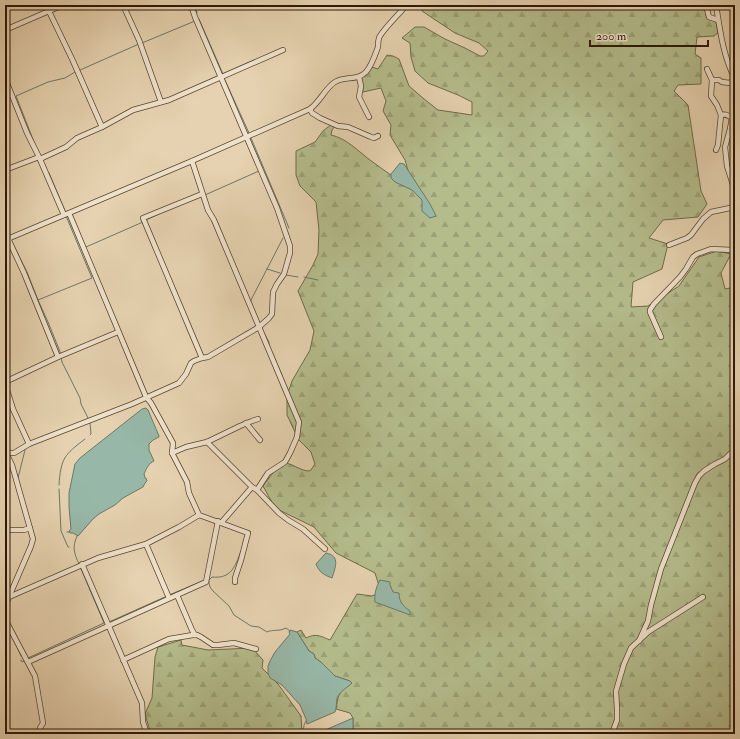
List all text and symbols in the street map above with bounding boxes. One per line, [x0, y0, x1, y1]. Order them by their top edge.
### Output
scale bar [590, 22, 708, 48]
text: 200 m [596, 29, 627, 44]

